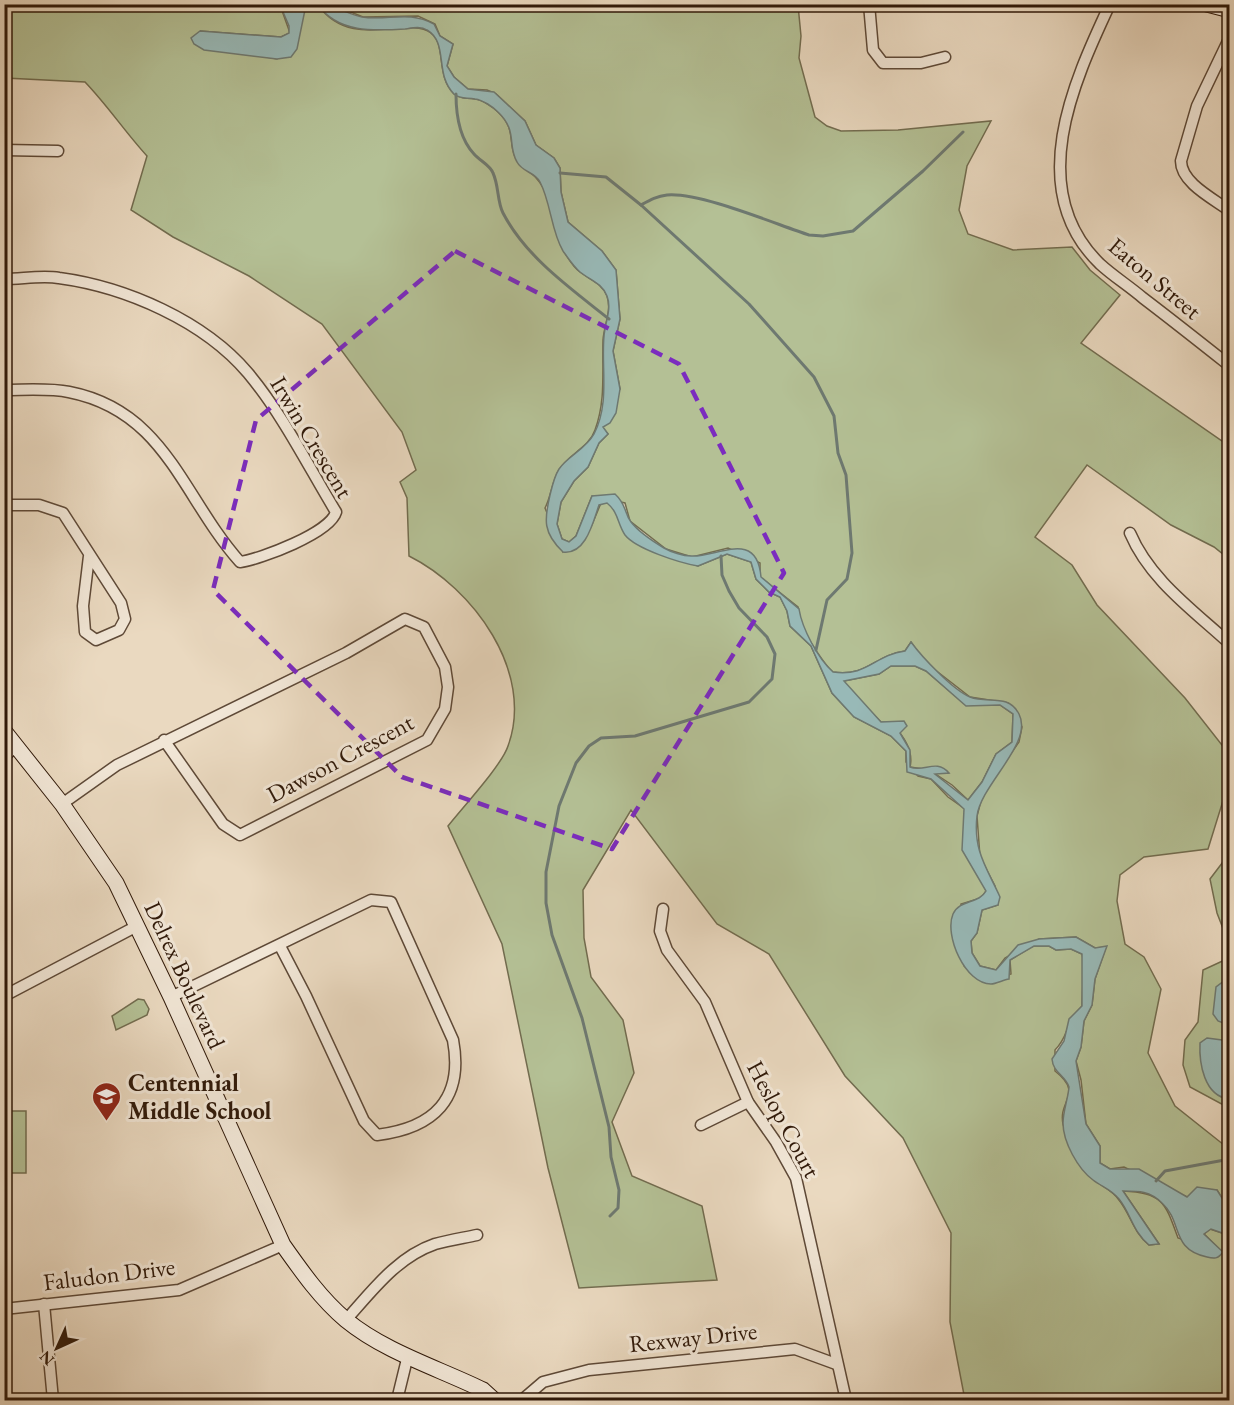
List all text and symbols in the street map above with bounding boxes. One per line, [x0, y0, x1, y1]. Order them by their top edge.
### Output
street label: Eaton Street [1102, 230, 1208, 326]
street label: Irwin Crescent [263, 370, 361, 504]
street label: Dawson Crescent [261, 706, 419, 810]
street label: Delrex Boulevard [137, 896, 233, 1054]
street label: Heslop Court [740, 1055, 828, 1183]
place label: Centennial Middle School [128, 1067, 271, 1126]
school or university icon: Centennial Middle School [91, 1080, 123, 1122]
street label: Faludon Drive [41, 1251, 177, 1297]
street label: Rexway Drive [628, 1315, 758, 1359]
north arrow [27, 1318, 87, 1378]
text: N [35, 1346, 59, 1370]

